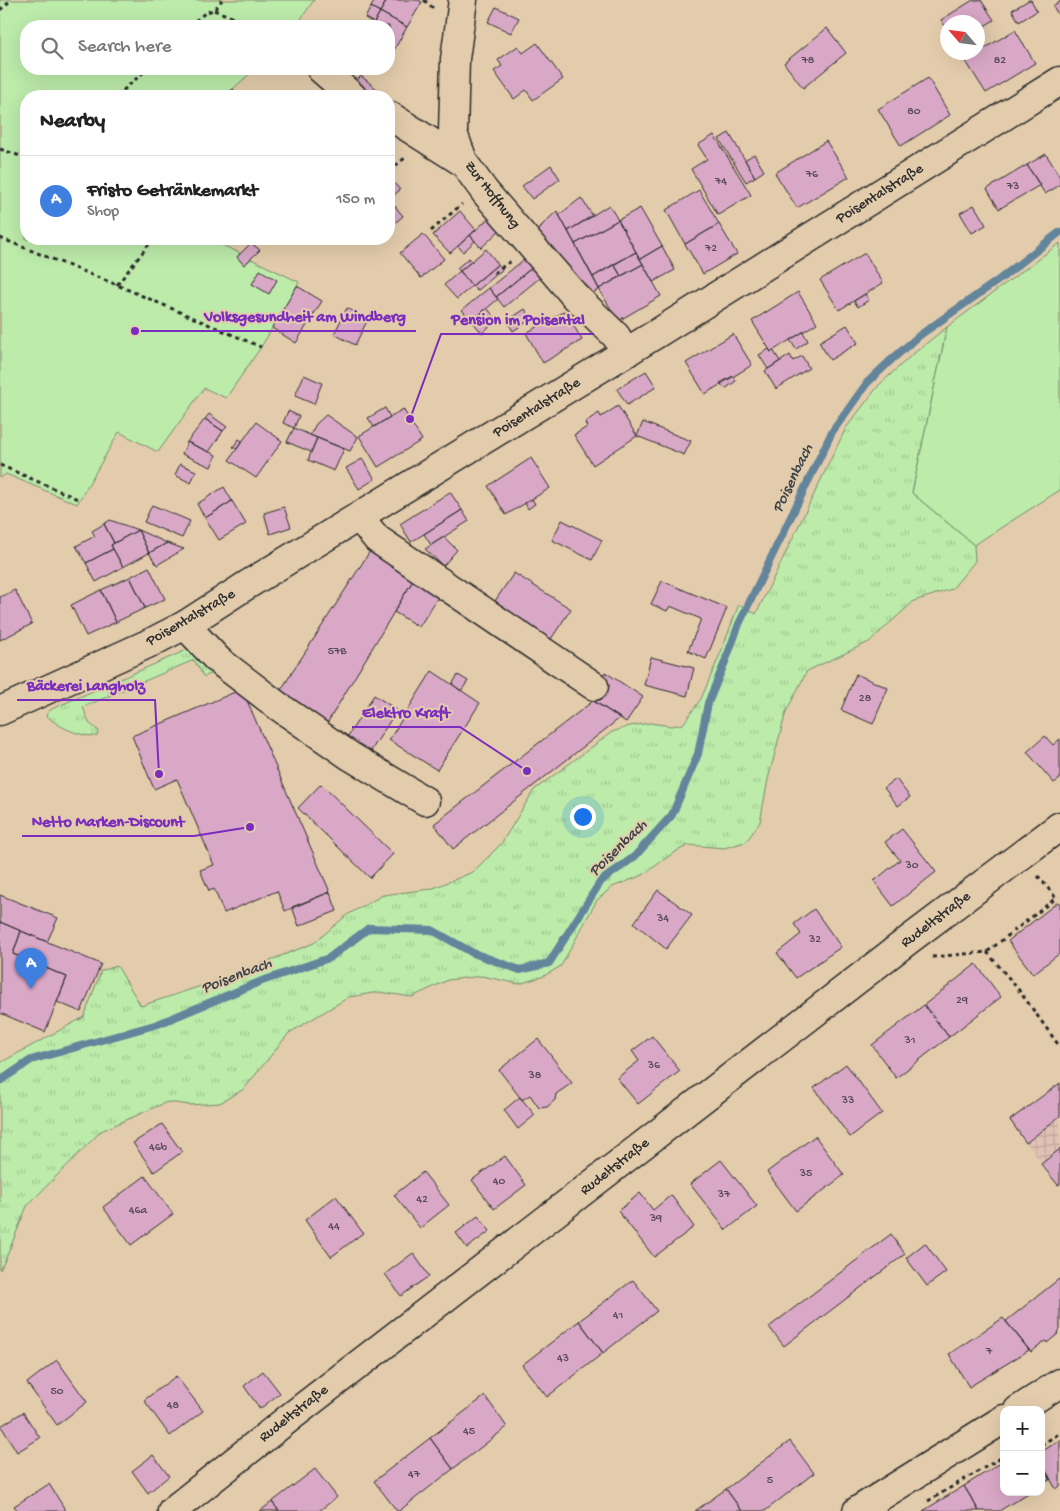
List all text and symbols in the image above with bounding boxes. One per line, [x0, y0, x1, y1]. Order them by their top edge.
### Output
north arrow [940, 15, 985, 60]
search box [20, 20, 395, 75]
icon: search [38, 34, 66, 62]
text: Search here [78, 36, 172, 59]
house number: 78 [801, 54, 815, 68]
house number: 82 [994, 54, 1006, 68]
house number: 80 [907, 105, 921, 119]
text: Nearby [40, 110, 105, 135]
street label: Zur Hoffnung [460, 158, 524, 232]
street label: Poisentalstraße [832, 160, 927, 229]
house number: 76 [805, 168, 819, 182]
house number: 74 [714, 175, 727, 189]
text: Fristo Getränkemarkt [87, 180, 258, 203]
house number: 73 [1006, 180, 1019, 194]
text: A [51, 191, 61, 210]
text: 150 m [336, 191, 375, 210]
text: Shop [87, 203, 119, 222]
house number: 72 [704, 242, 717, 256]
callout: Volksgesundheit am Windberg [194, 300, 416, 331]
callout: Pension im Poisental [441, 303, 594, 334]
text: Volksgesundheit am Windberg [203, 309, 406, 328]
text: Pension im Poisental [450, 312, 585, 331]
street label: Poisentalstraße [489, 374, 584, 443]
water label: Poisenbach [769, 441, 819, 516]
street label: Poisentalstraße [143, 585, 239, 651]
house number: 57B [328, 645, 347, 659]
callout: Bäckerei Langholz [17, 669, 155, 700]
text: Bäckerei Langholz [26, 678, 146, 697]
house number: 28 [859, 692, 872, 706]
callout: Elektro Kraft [352, 696, 460, 727]
text: Elektro Kraft [362, 704, 451, 724]
your location [570, 804, 596, 830]
callout: Netto Marken-Discount [22, 805, 194, 836]
text: Netto Marken-Discount [32, 814, 186, 833]
water label: Poisenbach [586, 816, 652, 881]
house number: 30 [904, 859, 919, 873]
street label: Rudeltstraße [897, 888, 975, 952]
house number: 34 [656, 912, 669, 926]
house number: 32 [808, 933, 821, 947]
pin: A [15, 948, 47, 989]
water label: Poisenbach [199, 955, 275, 999]
house number: 29 [956, 994, 968, 1008]
house number: 31 [903, 1034, 916, 1048]
house number: 36 [647, 1059, 661, 1073]
house number: 38 [528, 1069, 542, 1083]
house number: 33 [841, 1094, 854, 1108]
street label: Rudeltstraße [577, 1134, 653, 1200]
house number: 46b [149, 1141, 168, 1155]
house number: 35 [799, 1167, 812, 1181]
house number: 40 [493, 1175, 505, 1189]
house number: 37 [717, 1188, 731, 1202]
house number: 42 [416, 1193, 428, 1207]
house number: 46a [129, 1204, 148, 1218]
house number: 39 [649, 1212, 662, 1226]
house number: 44 [328, 1220, 340, 1234]
house number: 41 [613, 1309, 623, 1323]
house number: 7 [985, 1345, 993, 1359]
house number: 43 [557, 1352, 569, 1366]
street label: Rudeltstraße [256, 1381, 332, 1447]
house number: 50 [50, 1385, 64, 1399]
house number: 48 [167, 1399, 180, 1413]
map controls [1000, 1406, 1045, 1496]
button: + [1000, 1406, 1045, 1451]
house number: 45 [463, 1425, 475, 1439]
button: − [1000, 1451, 1045, 1496]
house number: 47 [408, 1468, 421, 1482]
house number: 5 [767, 1474, 773, 1488]

